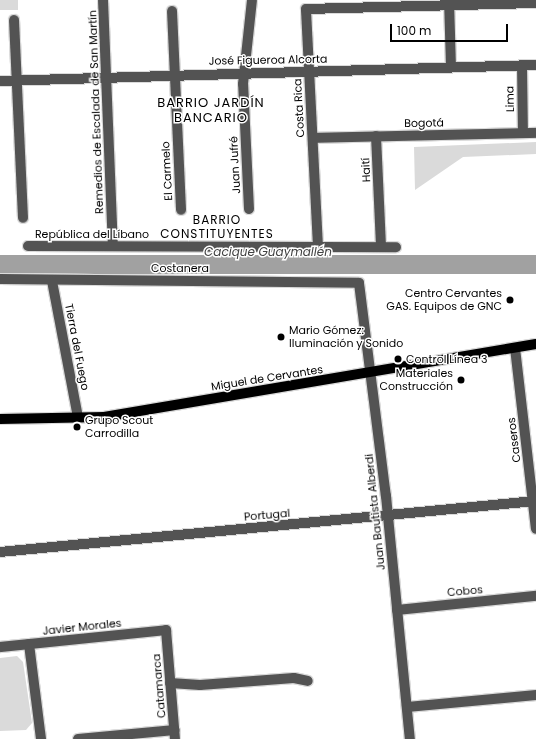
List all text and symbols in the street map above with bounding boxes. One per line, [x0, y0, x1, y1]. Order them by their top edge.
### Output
street label: Remedios de Escalada de San Martín [86, 10, 106, 214]
scale bar [392, 16, 510, 42]
text: 100 m [397, 22, 431, 39]
street label: José Figueroa Alcorta [208, 52, 328, 68]
street label: Costa Rica [291, 78, 307, 138]
street label: Lima [503, 86, 517, 112]
district label: BARRIO JARDÍN BANCARIO [157, 96, 265, 127]
street label: Bogotá [404, 116, 444, 130]
street label: Juan Jufré [227, 136, 243, 194]
street label: El Carmelo [159, 141, 175, 201]
street label: Haití [359, 157, 373, 183]
district label: BARRIO CONSTITUYENTES [160, 213, 274, 241]
street label: República del Líbano [35, 227, 149, 241]
water label: Cacique Guaymallén [204, 245, 332, 259]
street label: Costanera [151, 261, 209, 275]
place label: Centro Cervantes GAS. Equipos de GNC [386, 287, 502, 313]
marker: Centro Cervantes GAS. Equipos de GNC [505, 295, 515, 305]
street label: Tierra del Fuego [62, 303, 92, 391]
place label: Mario Gómez: Iluminación y Sonido [289, 324, 403, 350]
marker: Mario Gómez: Iluminación y Sonido [276, 332, 286, 342]
place label: Control Línea 3 [406, 352, 488, 366]
marker: Control Línea 3 [393, 354, 403, 364]
street label: Miguel de Cervantes [210, 363, 324, 393]
place label: Materiales Construcción [379, 367, 453, 393]
marker: Materiales Construcción [456, 375, 466, 385]
place label: Grupo Scout Carrodilla [85, 414, 153, 440]
street label: Caseros [505, 417, 523, 463]
marker: Grupo Scout Carrodilla [72, 422, 82, 432]
street label: Juan Bautista Alberdi [362, 453, 388, 571]
street label: Portugal [243, 506, 291, 524]
street label: Cobos [447, 583, 483, 599]
street label: Javier Morales [42, 616, 122, 638]
street label: Catamarca [150, 653, 168, 719]

